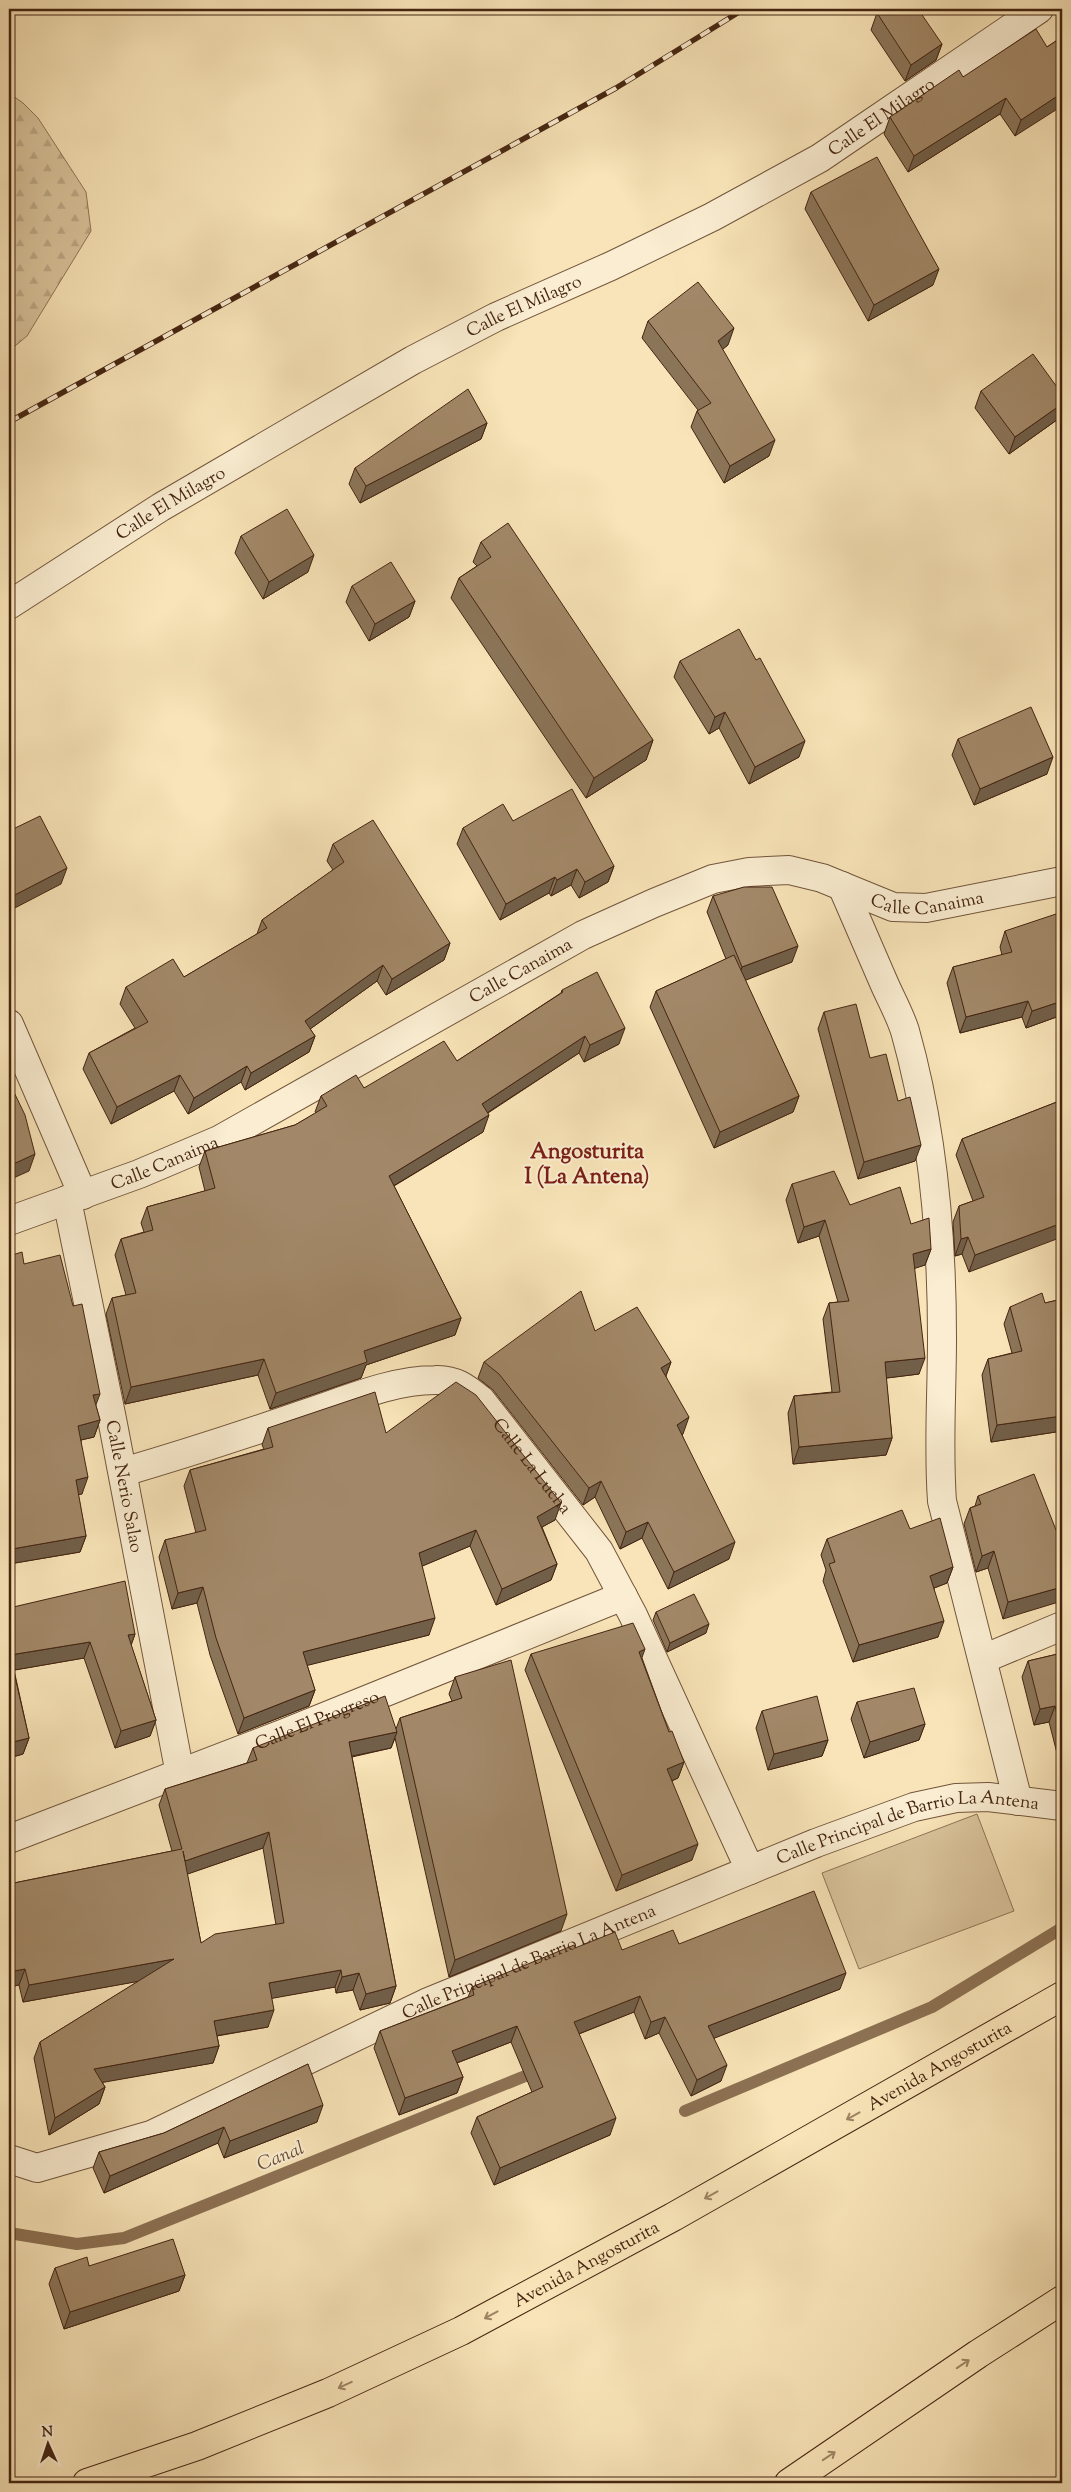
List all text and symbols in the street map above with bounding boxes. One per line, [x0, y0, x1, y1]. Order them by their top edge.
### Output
street label: Calle El Milagro [823, 72, 941, 164]
street label: Calle El Milagro [462, 269, 587, 345]
street label: Calle El Milagro [111, 461, 231, 548]
street label: Calle Canaima [866, 886, 986, 923]
street label: Calle Canaima [465, 933, 578, 1011]
street label: Calle Canaima [108, 1131, 223, 1198]
district label: Angosturita I (La Antena) [525, 1137, 649, 1194]
street label: Calle La Lucha [485, 1413, 577, 1521]
street label: Calle Nerio Salao [97, 1418, 148, 1555]
street label: Calle El Progreso [252, 1685, 384, 1758]
street label: Calle Principal de Barrio La Antena [773, 1785, 1040, 1873]
street label: Calle Principal de Barrio La Antena [398, 1899, 660, 2028]
street label: Avenida Angosturita [863, 2016, 1017, 2119]
one-way arrow [845, 2111, 860, 2121]
water label: Canal [253, 2136, 309, 2179]
one-way arrow [704, 2191, 719, 2201]
street label: Avenida Angosturita [509, 2216, 665, 2315]
one-way arrow [484, 2310, 499, 2320]
one-way arrow [956, 2359, 970, 2369]
one-way arrow [338, 2381, 353, 2391]
north arrow [22, 2420, 72, 2470]
text: N [41, 2423, 54, 2443]
one-way arrow [822, 2451, 836, 2461]

